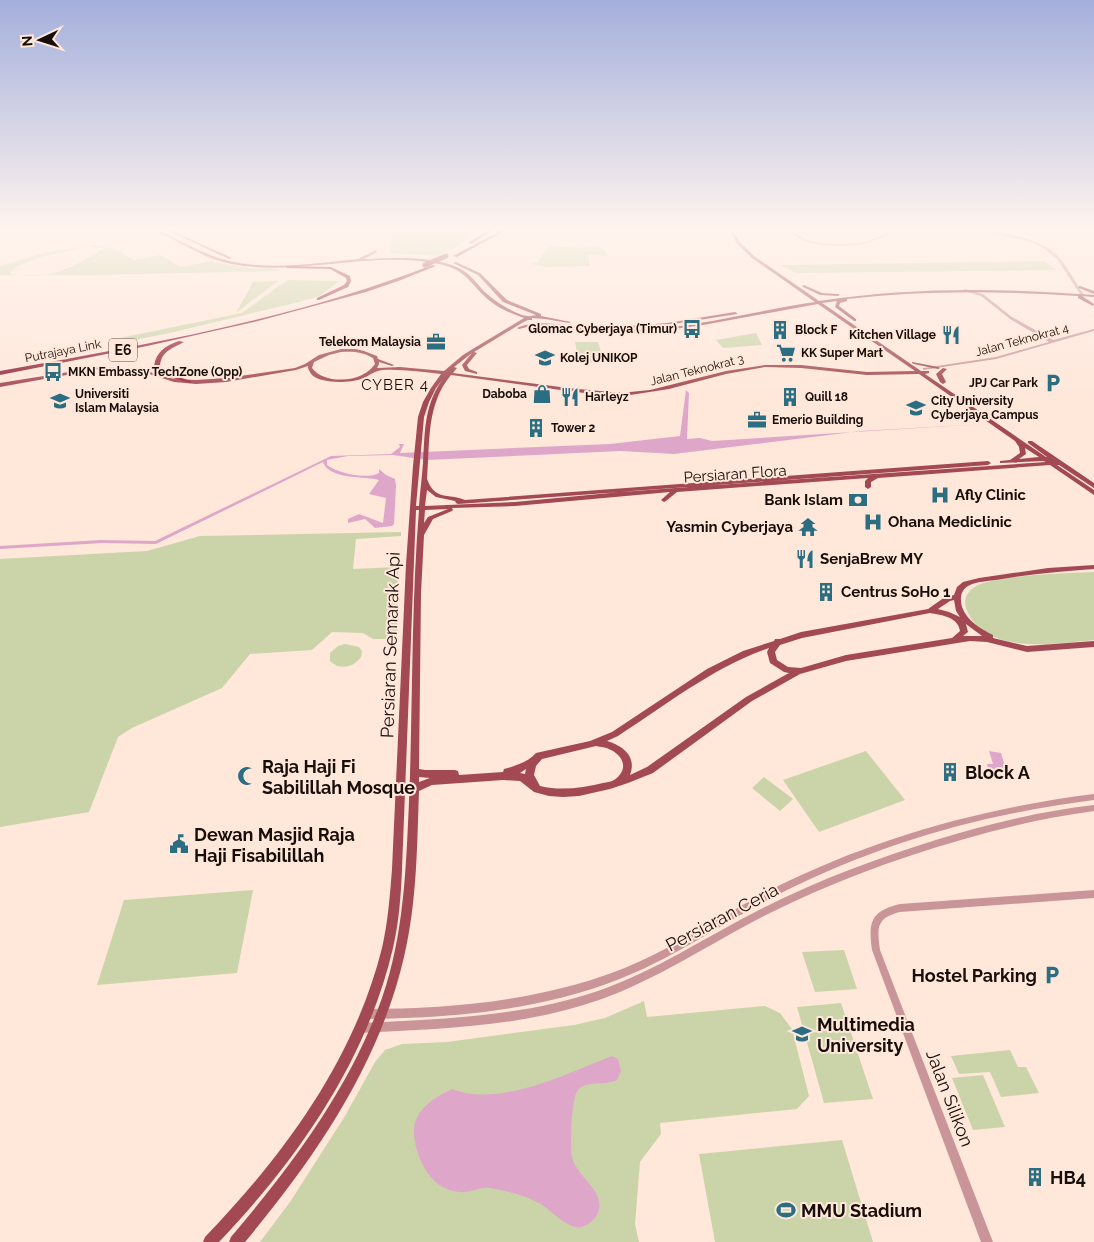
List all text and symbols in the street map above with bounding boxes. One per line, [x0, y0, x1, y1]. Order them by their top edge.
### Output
north arrow [15, 15, 65, 65]
text: N [19, 35, 35, 47]
bus stop icon: Glomac Cyberjaya (Timur) [681, 318, 703, 340]
building icon: Block F [769, 319, 791, 341]
street label: Jalan Teknokrat 4 [974, 321, 1071, 359]
place label: Glomac Cyberjaya (Timur) [528, 322, 677, 336]
place label: Block F [795, 323, 838, 337]
restaurant icon: Kitchen Village [940, 324, 962, 346]
place label: Kitchen Village [849, 328, 936, 342]
office icon: Telekom Malaysia [425, 331, 447, 353]
place label: Telekom Malaysia [319, 335, 421, 349]
street label: Putrajaya Link [24, 337, 103, 365]
road number: E6 [109, 338, 137, 362]
supermarket icon: KK Super Mart [775, 342, 797, 364]
place label: KK Super Mart [801, 346, 883, 360]
school or university icon: Kolej UNIKOP [534, 347, 556, 369]
place label: Kolej UNIKOP [560, 351, 638, 365]
street label: Jalan Teknokrat 3 [649, 352, 745, 388]
bus stop icon: MKN Embassy TechZone (Opp) [42, 361, 64, 383]
place label: MKN Embassy TechZone (Opp) [68, 365, 243, 379]
parking icon: JPJ Car Park [1042, 372, 1064, 394]
district label: CYBER 4 [361, 376, 429, 394]
place label: JPJ Car Park [969, 376, 1038, 390]
shop icon: Daboba [531, 383, 553, 405]
restaurant icon: Harleyz [559, 386, 581, 408]
building icon: Quill 18 [779, 386, 801, 408]
place label: Universiti Islam Malaysia [75, 387, 159, 415]
place label: Daboba [482, 387, 527, 401]
school or university icon: Universiti Islam Malaysia [49, 390, 71, 412]
place label: Harleyz [585, 390, 629, 404]
place label: Quill 18 [805, 390, 848, 404]
place label: City University Cyberjaya Campus [931, 394, 1039, 422]
school or university icon: City University Cyberjaya Campus [905, 397, 927, 419]
office icon: Emerio Building [746, 409, 768, 431]
place label: Emerio Building [772, 413, 863, 427]
building icon: Tower 2 [525, 417, 547, 439]
place label: Tower 2 [551, 421, 596, 435]
street label: Persiaran Flora [683, 461, 787, 487]
hospital icon: Afly Clinic [929, 484, 951, 506]
place label: Afly Clinic [955, 486, 1027, 504]
bank icon: Bank Islam [847, 489, 869, 511]
place label: Bank Islam [764, 491, 843, 509]
hospital icon: Ohana Mediclinic [862, 511, 884, 533]
place label: Ohana Mediclinic [888, 513, 1013, 531]
temple icon: Yasmin Cyberjaya [797, 516, 819, 538]
place label: Yasmin Cyberjaya [666, 518, 793, 536]
restaurant icon: SenjaBrew MY [794, 548, 816, 570]
place label: SenjaBrew MY [820, 550, 923, 568]
street label: Persiaran Semarak Api [376, 552, 404, 738]
building icon: Centrus SoHo 1 [815, 581, 837, 603]
place label: Centrus SoHo 1 [841, 583, 951, 601]
place label: Raja Haji Fi Sabilillah Mosque [262, 756, 415, 798]
building icon: Block A [939, 761, 961, 783]
place label: Block A [965, 762, 1031, 783]
mosque icon: Raja Haji Fi Sabilillah Mosque [236, 765, 258, 787]
place label: Dewan Masjid Raja Haji Fisabilillah [194, 824, 355, 866]
public building icon: Dewan Masjid Raja Haji Fisabilillah [168, 833, 190, 855]
street label: Persiaran Ceria [662, 879, 782, 955]
parking icon: Hostel Parking [1041, 964, 1063, 986]
place label: Hostel Parking [912, 965, 1037, 986]
place label: Multimedia University [817, 1014, 915, 1056]
school or university icon: Multimedia University [791, 1023, 813, 1045]
street label: Jalan Silikon [922, 1047, 978, 1149]
building icon: HB4 [1024, 1166, 1046, 1188]
place label: HB4 [1050, 1167, 1086, 1188]
sports icon: MMU Stadium [775, 1199, 797, 1221]
place label: MMU Stadium [801, 1200, 922, 1221]

